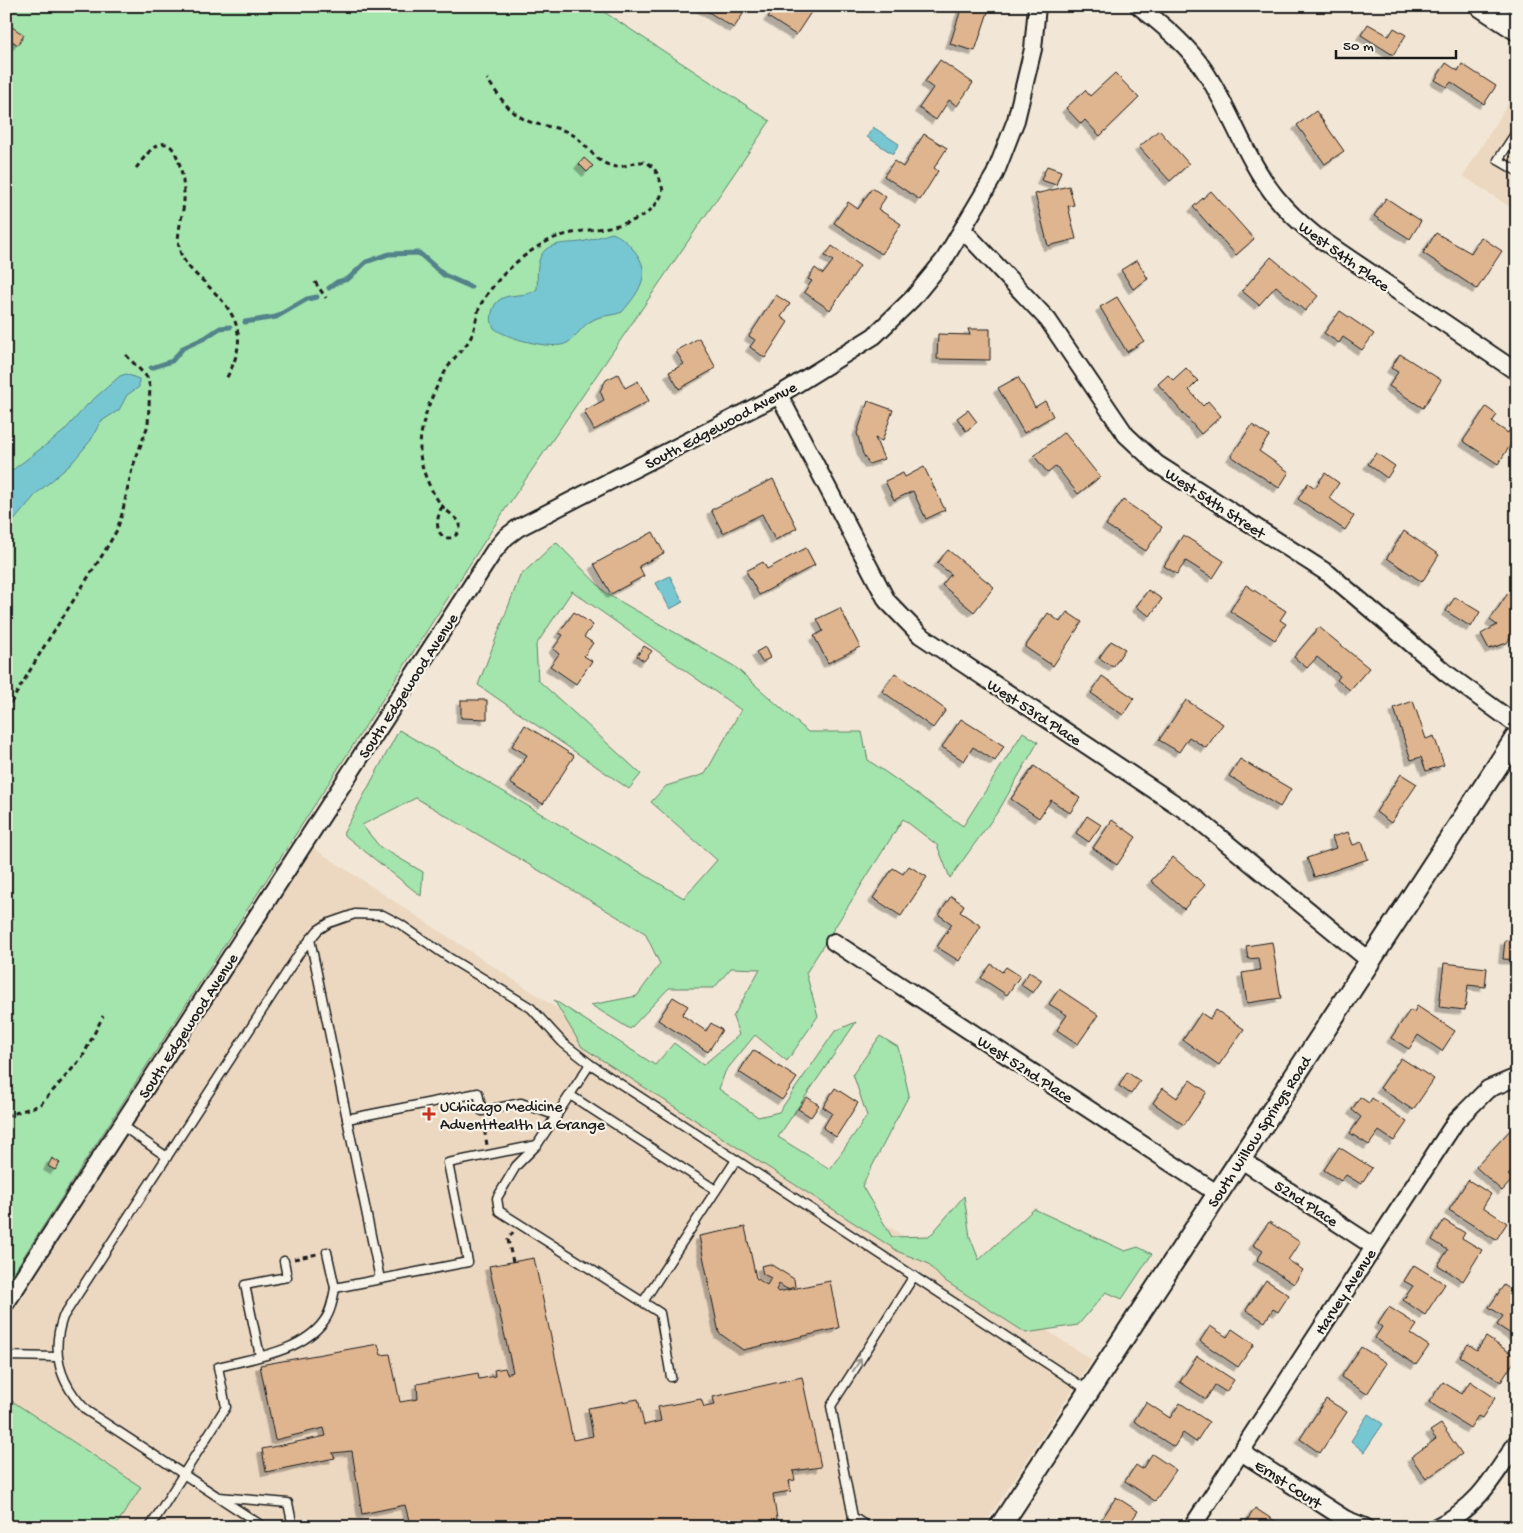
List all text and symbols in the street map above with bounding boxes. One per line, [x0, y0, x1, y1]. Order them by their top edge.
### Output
scale bar [1336, 28, 1456, 60]
text: 50 m [1343, 38, 1374, 56]
street label: West 54th Place [1294, 218, 1393, 298]
street label: South Edgewood Avenue [643, 379, 801, 475]
street label: West 54th Street [1160, 465, 1269, 545]
street label: South Edgewood Avenue [356, 610, 464, 763]
street label: West 53rd Place [982, 676, 1084, 752]
street label: South Edgewood Avenue [136, 950, 244, 1103]
street label: West 52nd Place [973, 1033, 1076, 1109]
street label: South Willow Springs Road [1205, 1052, 1318, 1212]
place label: UChicago Medicine AdventHealth La Grange [440, 1099, 606, 1136]
marker: UChicago Medicine AdventHealth La Grange [422, 1107, 436, 1121]
street label: 52nd Place [1270, 1177, 1341, 1233]
street label: Harvey Avenue [1312, 1246, 1382, 1340]
one-way arrow [852, 1358, 862, 1372]
street label: Ernst Court [1250, 1457, 1325, 1515]

